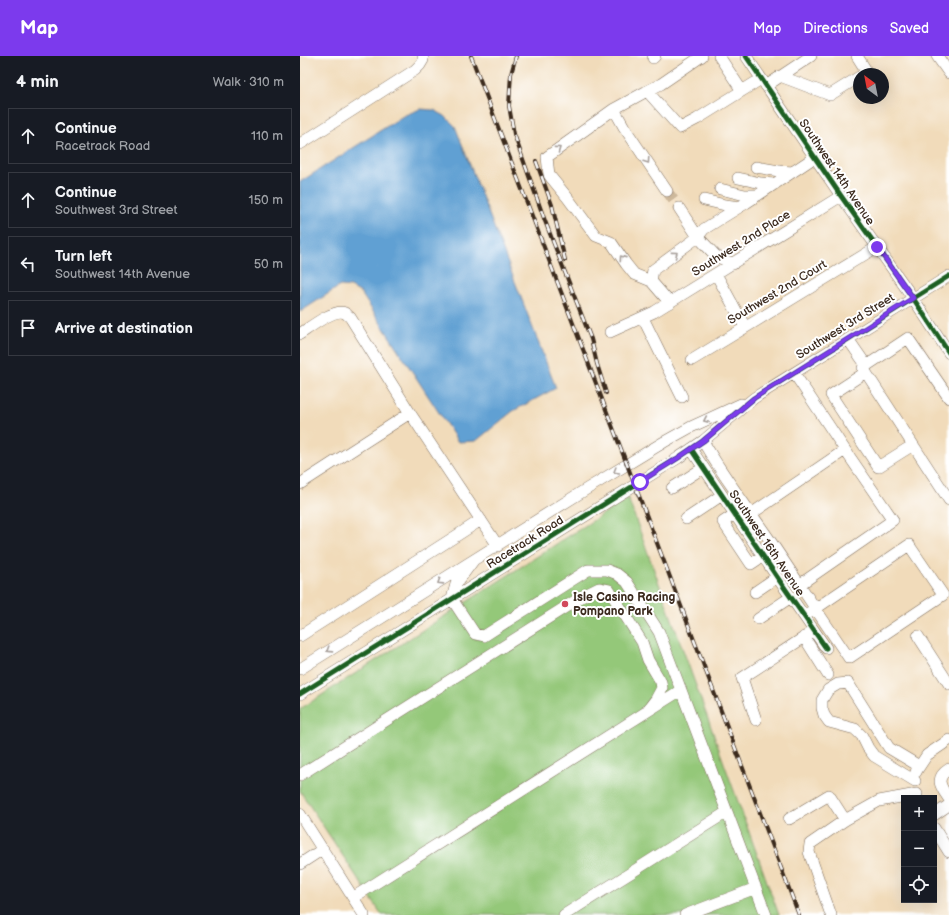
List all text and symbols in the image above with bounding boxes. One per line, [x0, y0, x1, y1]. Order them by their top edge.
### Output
text: Map [20, 17, 58, 40]
text: Map [753, 20, 781, 37]
text: Directions [803, 20, 868, 37]
text: Saved [890, 20, 929, 37]
north arrow [853, 68, 889, 104]
text: 4 min [16, 72, 59, 92]
text: Walk · 310 m [213, 74, 284, 90]
street label: Southwest 14th Avenue [796, 116, 878, 228]
text: Continue [55, 119, 117, 138]
icon: ahead [17, 125, 39, 147]
text: 110 m [251, 128, 283, 144]
text: Racetrack Road [55, 138, 150, 154]
one-way arrow [554, 146, 561, 154]
one-way arrow [642, 157, 650, 164]
text: Continue [55, 183, 117, 202]
icon: ahead [17, 189, 39, 211]
text: 150 m [249, 192, 283, 208]
text: Southwest 3rd Street [55, 202, 178, 218]
street label: Southwest 2nd Place [689, 207, 793, 280]
route end [868, 238, 886, 256]
text: Turn left [55, 247, 112, 266]
one-way arrow [671, 251, 678, 259]
icon: left [17, 253, 39, 275]
one-way arrow [619, 255, 626, 262]
text: 50 m [254, 256, 283, 272]
street label: Southwest 2nd Court [725, 257, 830, 328]
text: Southwest 14th Avenue [55, 266, 190, 282]
street label: Southwest 3rd Street [793, 290, 897, 363]
icon: arrive [17, 317, 39, 339]
text: Arrive at destination [55, 319, 193, 338]
one-way arrow [702, 415, 710, 423]
one-way arrow [613, 467, 620, 474]
route start [631, 473, 649, 491]
street label: Southwest 16th Avenue [726, 487, 808, 599]
street label: Racetrack Road [484, 513, 567, 572]
one-way arrow [437, 577, 444, 585]
place label: Isle Casino Racing Pompano Park [573, 590, 675, 619]
marker: Isle Casino Racing Pompano Park [560, 599, 570, 609]
one-way arrow [326, 646, 333, 653]
map controls [901, 795, 937, 903]
button: + [901, 795, 937, 831]
button: − [901, 831, 937, 867]
button: locate [901, 867, 937, 903]

